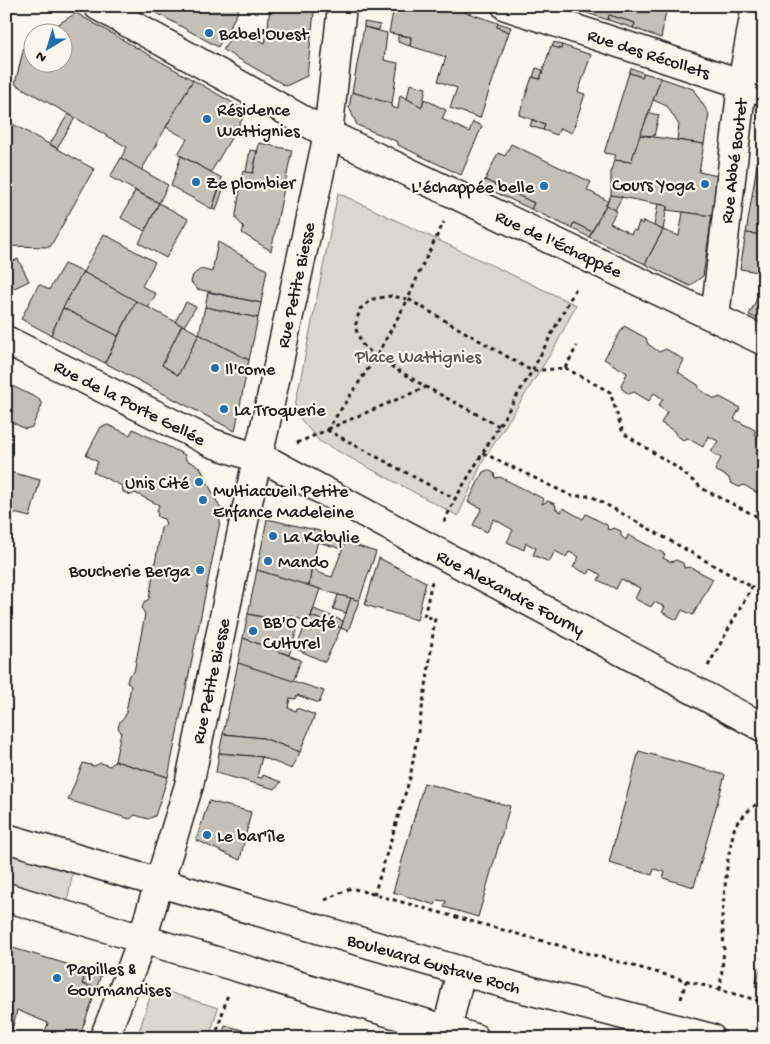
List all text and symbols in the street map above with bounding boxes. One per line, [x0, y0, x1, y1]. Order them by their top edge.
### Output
north arrow [22, 22, 72, 72]
place label: Babel'Ouest [218, 25, 310, 46]
street label: Rue des Récollets [584, 26, 713, 85]
marker: Babel'Ouest [203, 27, 215, 39]
text: N [33, 47, 50, 66]
street label: Rue Abbé Boutet [717, 96, 754, 225]
place label: Résidence Wattignies [217, 101, 301, 143]
marker: Résidence Wattignies [201, 113, 213, 125]
place label: Ze plombier [206, 174, 297, 195]
marker: Ze plombier [190, 176, 202, 188]
place label: Cours Yoga [612, 176, 696, 197]
place label: L'échappée belle [411, 178, 535, 199]
marker: Cours Yoga [699, 178, 711, 190]
marker: L'échappée belle [538, 180, 550, 192]
street label: Rue de l'Échappée [491, 207, 625, 284]
street label: Rue Petite Biesse [274, 220, 321, 350]
park label: Place Wattignies [354, 348, 482, 369]
street label: Rue de la Porte Gellée [49, 357, 209, 452]
place label: Il'come [225, 360, 276, 381]
marker: Il'come [209, 362, 221, 374]
place label: La Troquerie [234, 401, 326, 422]
marker: La Troquerie [218, 403, 230, 415]
place label: Unis Cité [125, 474, 190, 495]
marker: Unis Cité [193, 476, 205, 488]
place label: Multiaccueil Petite Enfance Madeleine [213, 482, 355, 524]
marker: Multiaccueil Petite Enfance Madeleine [197, 494, 209, 506]
place label: La Kabylie [283, 528, 360, 549]
marker: La Kabylie [267, 530, 279, 542]
street label: Rue Alexandre Fourny [432, 546, 588, 642]
place label: Mando [278, 553, 329, 574]
marker: Mando [262, 555, 274, 567]
place label: Boucherie Berga [68, 562, 191, 583]
marker: Boucherie Berga [194, 564, 206, 576]
place label: BB'O Café Culturel [262, 613, 336, 655]
street label: Rue Petite Biesse [189, 616, 236, 746]
marker: BB'O Café Culturel [247, 625, 259, 637]
place label: Le bar'île [217, 827, 285, 848]
marker: Le bar'île [201, 829, 213, 841]
street label: Boulevard Gustave Roch [343, 930, 523, 1000]
place label: Papilles & Gourmandises [66, 960, 172, 1002]
marker: Papilles & Gourmandises [51, 972, 63, 984]

